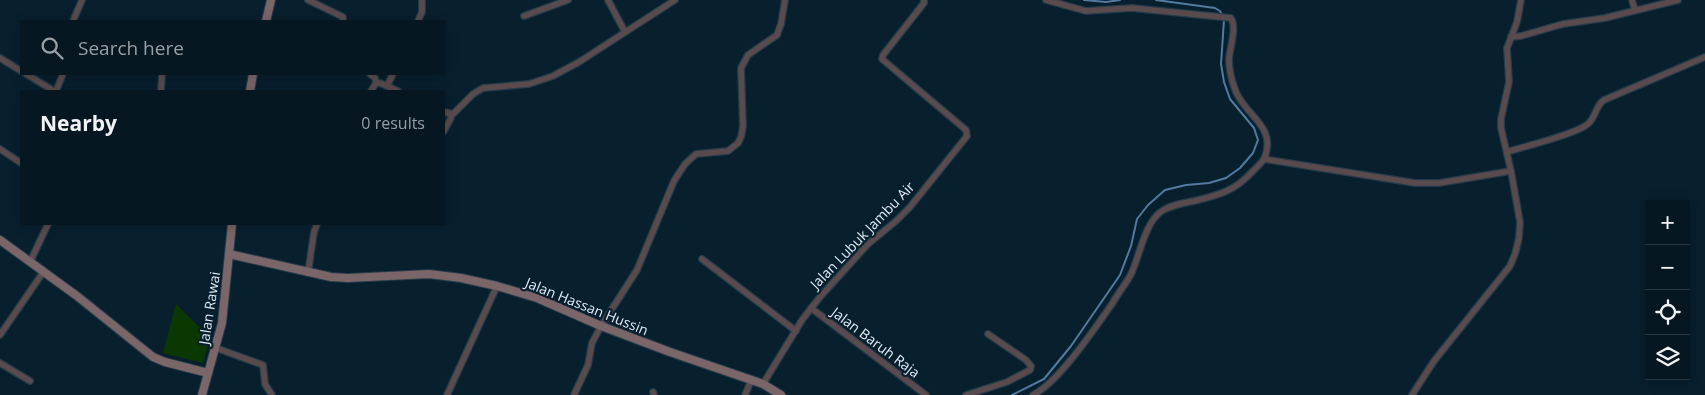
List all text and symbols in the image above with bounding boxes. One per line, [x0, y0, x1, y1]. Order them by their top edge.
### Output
search box [20, 20, 445, 75]
icon: search [38, 34, 66, 62]
text: Search here [78, 35, 184, 61]
text: Nearby [40, 109, 117, 137]
text: 0 results [361, 112, 425, 134]
street label: Jalan Lubuk Jambu Air [804, 177, 919, 294]
map controls [1645, 200, 1690, 380]
button: + [1645, 200, 1690, 245]
button: − [1645, 245, 1690, 290]
street label: Jalan Rawai [194, 270, 224, 348]
street label: Jalan Hassan Hussin [521, 272, 651, 339]
button: locate [1645, 290, 1690, 335]
street label: Jalan Baruh Raja [826, 301, 924, 382]
button: layers [1645, 335, 1690, 380]

